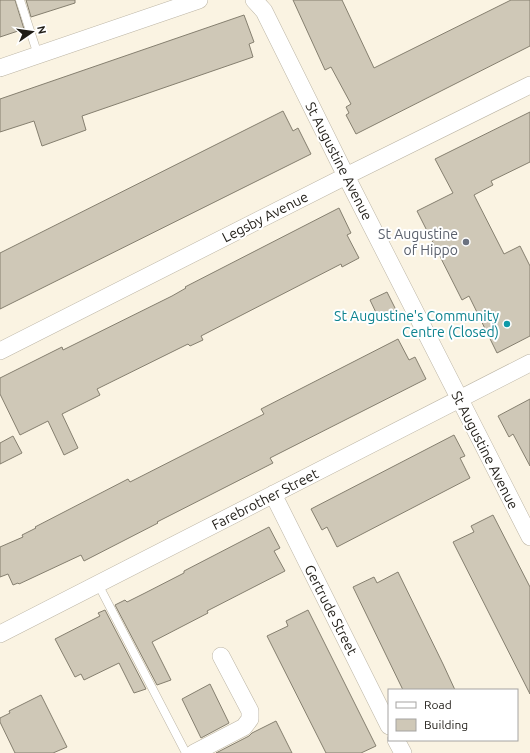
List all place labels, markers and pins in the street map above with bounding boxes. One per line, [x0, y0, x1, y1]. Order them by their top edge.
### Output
place label: St Augustine of Hippo [378, 226, 458, 258]
marker: St Augustine of Hippo [461, 237, 471, 247]
place label: St Augustine's Community Centre (Closed) [334, 308, 499, 340]
marker: St Augustine's Community Centre (Closed) [502, 319, 512, 329]

